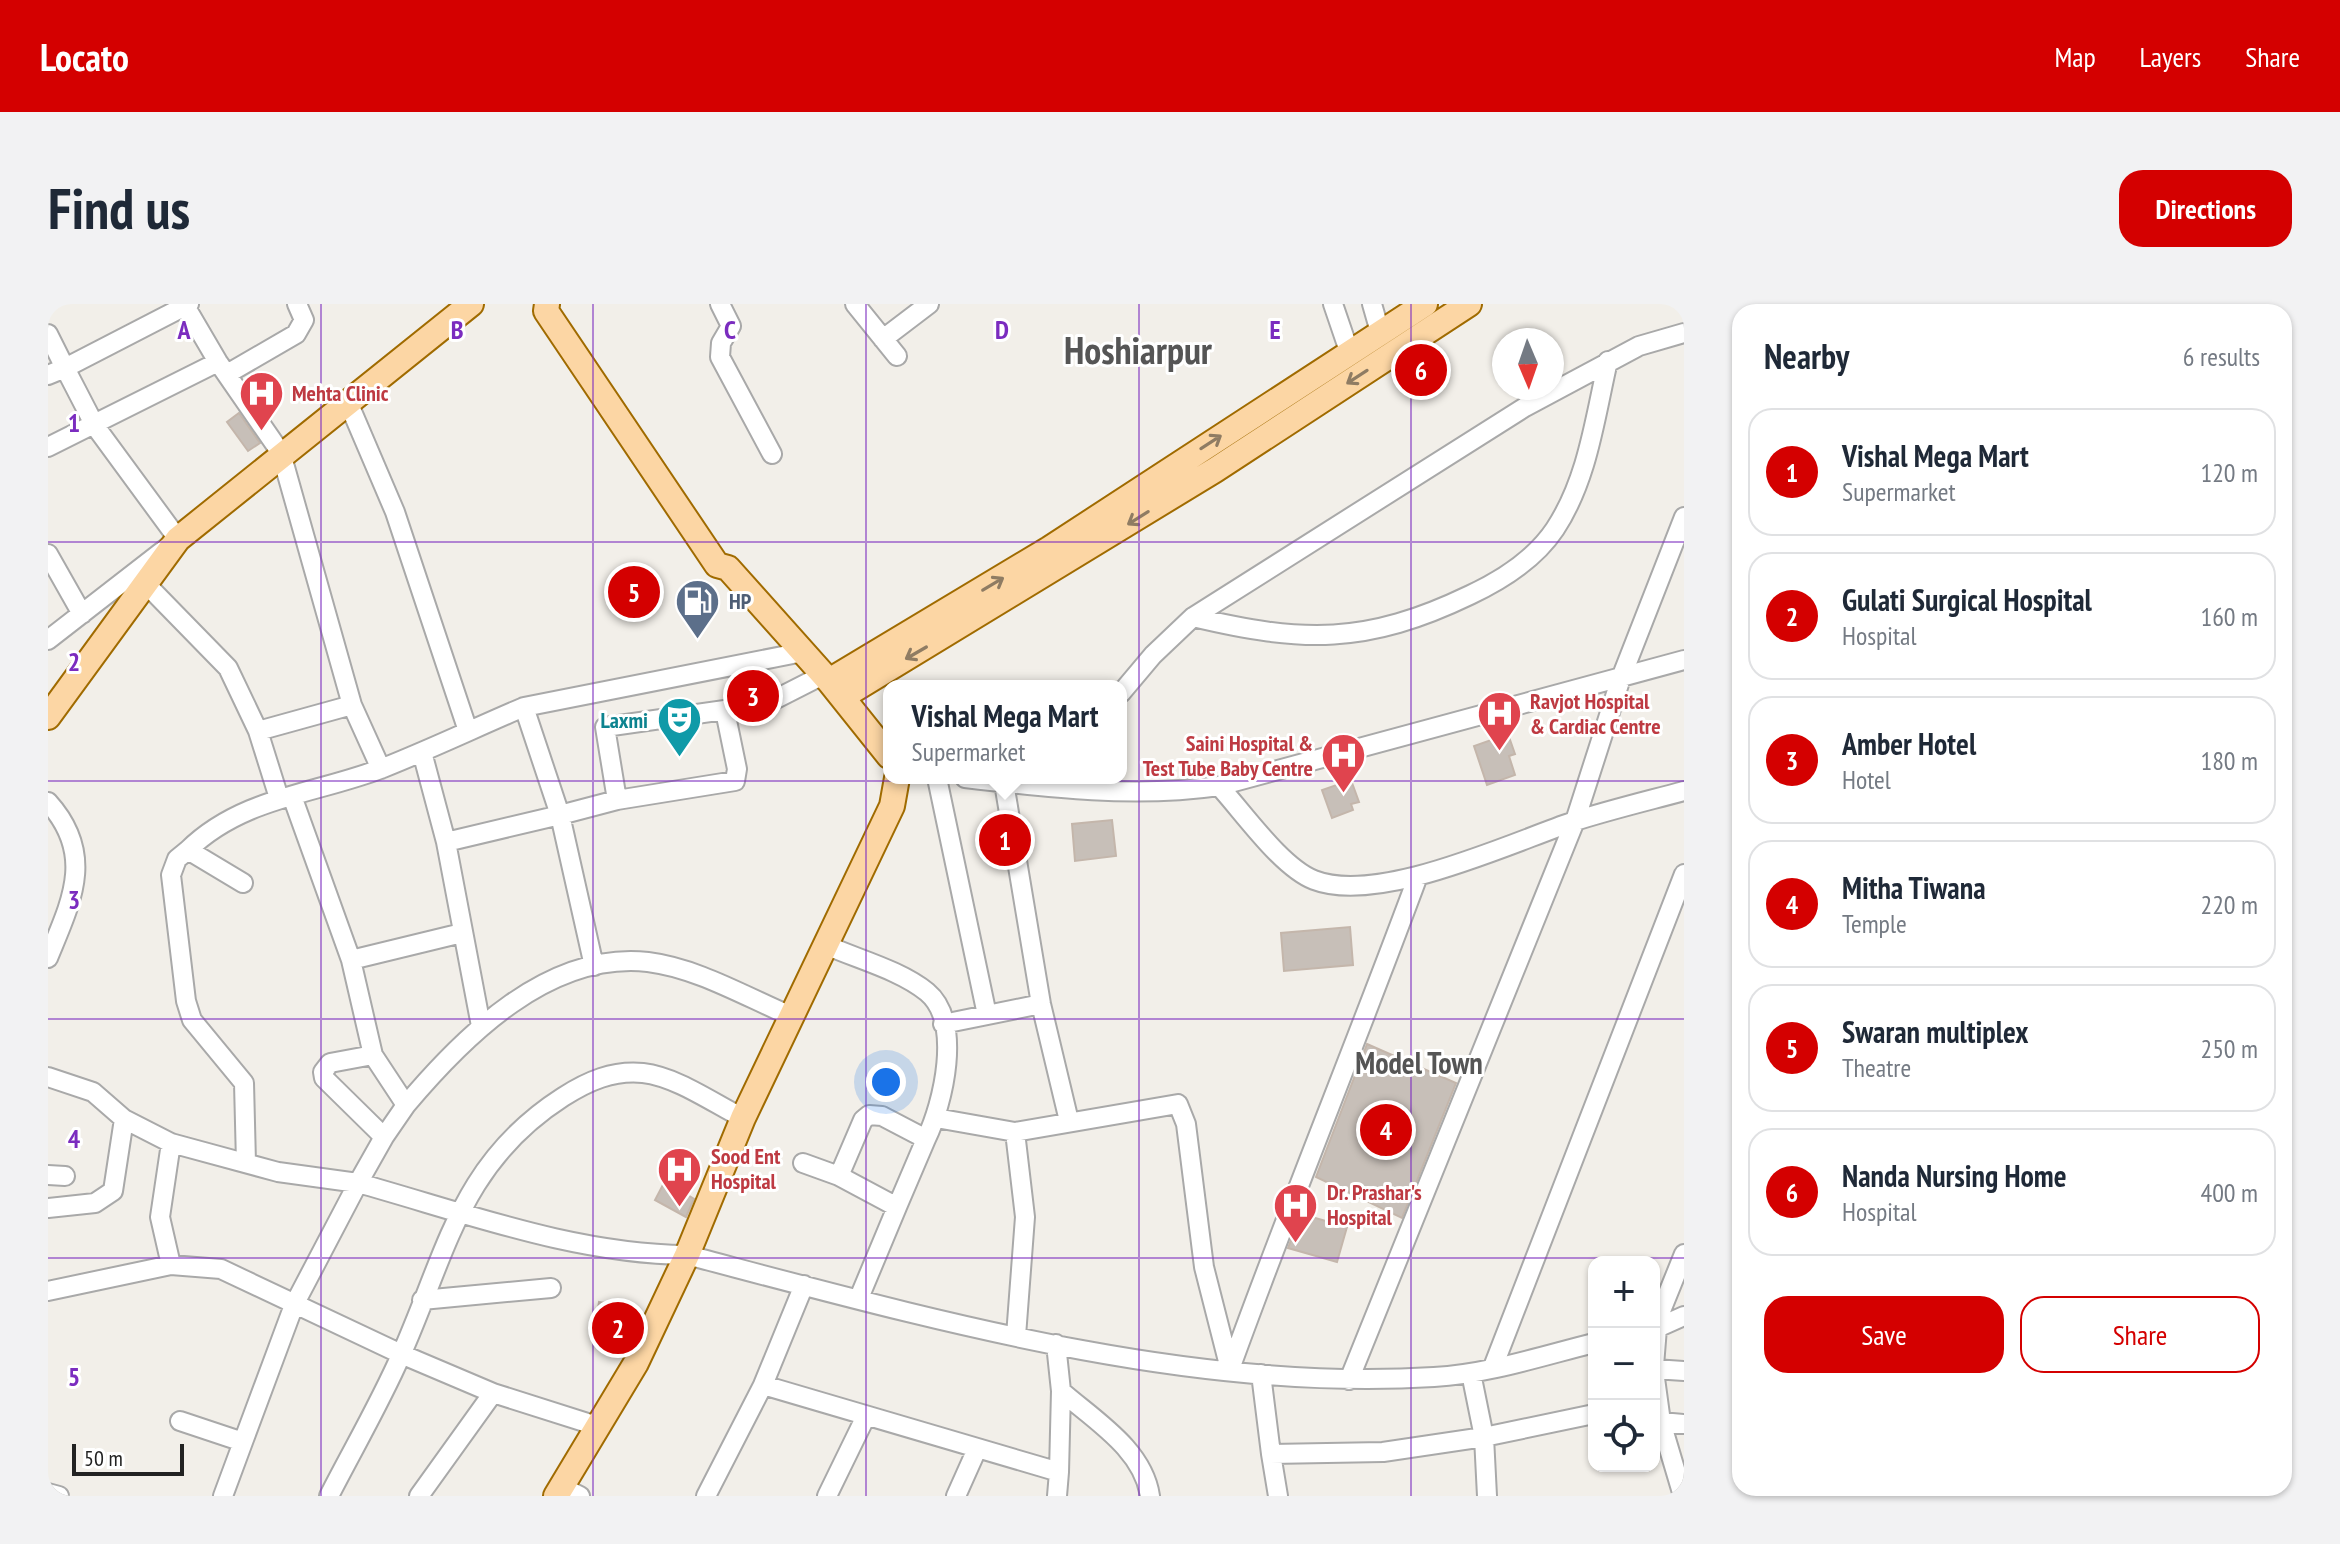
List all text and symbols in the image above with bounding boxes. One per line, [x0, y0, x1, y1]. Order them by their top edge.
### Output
text: Locato [40, 32, 129, 81]
text: Map [2054, 38, 2096, 75]
text: Layers [2140, 38, 2201, 75]
text: Share [2245, 38, 2300, 75]
button: Directions [2119, 170, 2292, 247]
text: Find us [48, 172, 190, 244]
text: A [176, 313, 191, 346]
text: B [451, 313, 464, 346]
text: C [724, 313, 736, 346]
text: D [995, 313, 1009, 346]
text: E [1269, 313, 1281, 346]
district label: Hoshiarpur [1064, 325, 1213, 374]
north arrow [1492, 328, 1564, 400]
text: Nearby [1764, 334, 1849, 378]
pin: 6 [1395, 340, 1447, 400]
text: 6 results [2183, 340, 2260, 373]
hospital icon: Mehta Clinic [237, 369, 285, 432]
one-way arrow [1346, 369, 1368, 386]
place label: Mehta Clinic [292, 379, 389, 407]
text: 1 [68, 406, 80, 439]
one-way arrow [1199, 434, 1221, 450]
text: Vishal Mega Mart [1842, 436, 2029, 475]
text: 1 [1786, 456, 1798, 489]
text: 120 m [2200, 456, 2258, 489]
text: Supermarket [1842, 475, 1956, 508]
one-way arrow [1127, 510, 1150, 526]
pin: 5 [608, 562, 660, 622]
one-way arrow [981, 575, 1004, 591]
fuel station icon: HP [674, 577, 722, 640]
text: Gulati Surgical Hospital [1842, 580, 2092, 619]
place label: HP [729, 587, 752, 615]
text: 2 [1786, 600, 1798, 633]
text: 160 m [2200, 600, 2258, 633]
text: Hospital [1842, 619, 1917, 652]
text: 2 [68, 645, 80, 678]
one-way arrow [905, 645, 928, 661]
pin: 3 [727, 666, 779, 726]
popup [883, 680, 1127, 784]
place label: Ravjot Hospital & Cardiac Centre [1530, 687, 1661, 740]
hospital icon: Ravjot Hospital & Cardiac Centre [1475, 690, 1523, 753]
theatre icon: Laxmi [655, 696, 703, 759]
text: Vishal Mega Mart [912, 696, 1098, 735]
place label: Laxmi [600, 706, 648, 734]
text: Amber Hotel [1842, 724, 1976, 763]
place label: Saini Hospital & Test Tube Baby Centre [1143, 729, 1313, 782]
hospital icon: Saini Hospital & Test Tube Baby Centre [1320, 732, 1368, 795]
text: Supermarket [912, 735, 1025, 768]
text: 3 [1786, 744, 1798, 777]
text: 180 m [2200, 744, 2258, 777]
text: Hotel [1842, 763, 1891, 796]
pin: 1 [979, 810, 1031, 870]
text: Mitha Tiwana [1842, 868, 1986, 907]
text: 3 [68, 883, 80, 916]
text: 4 [1786, 888, 1798, 921]
text: 220 m [2200, 888, 2258, 921]
text: Temple [1842, 907, 1907, 940]
text: Swaran multiplex [1842, 1012, 2029, 1051]
text: 5 [1786, 1032, 1798, 1065]
text: 250 m [2200, 1032, 2258, 1065]
district label: Model Town [1355, 1043, 1483, 1082]
text: Theatre [1842, 1051, 1911, 1084]
your location [866, 1062, 906, 1102]
pin: 4 [1360, 1100, 1412, 1160]
text: 4 [68, 1122, 81, 1155]
place label: Sood Ent Hospital [711, 1142, 781, 1195]
hospital icon: Sood Ent Hospital [656, 1145, 704, 1208]
text: Nanda Nursing Home [1842, 1156, 2067, 1195]
text: 6 [1786, 1176, 1798, 1209]
text: 400 m [2200, 1176, 2258, 1209]
place label: Dr. Prashar's Hospital [1327, 1178, 1422, 1231]
hospital icon: Dr. Prashar's Hospital [1272, 1181, 1320, 1244]
text: Hospital [1842, 1195, 1917, 1228]
map controls [1588, 1256, 1660, 1472]
button: + [1588, 1256, 1660, 1328]
button: Save [1764, 1296, 2004, 1373]
button: Share [2020, 1296, 2260, 1373]
pin: 2 [592, 1298, 644, 1358]
button: − [1588, 1328, 1660, 1400]
text: 5 [68, 1360, 80, 1393]
button: locate [1588, 1400, 1660, 1472]
scale bar [72, 1440, 184, 1476]
text: 50 m [84, 1444, 123, 1472]

